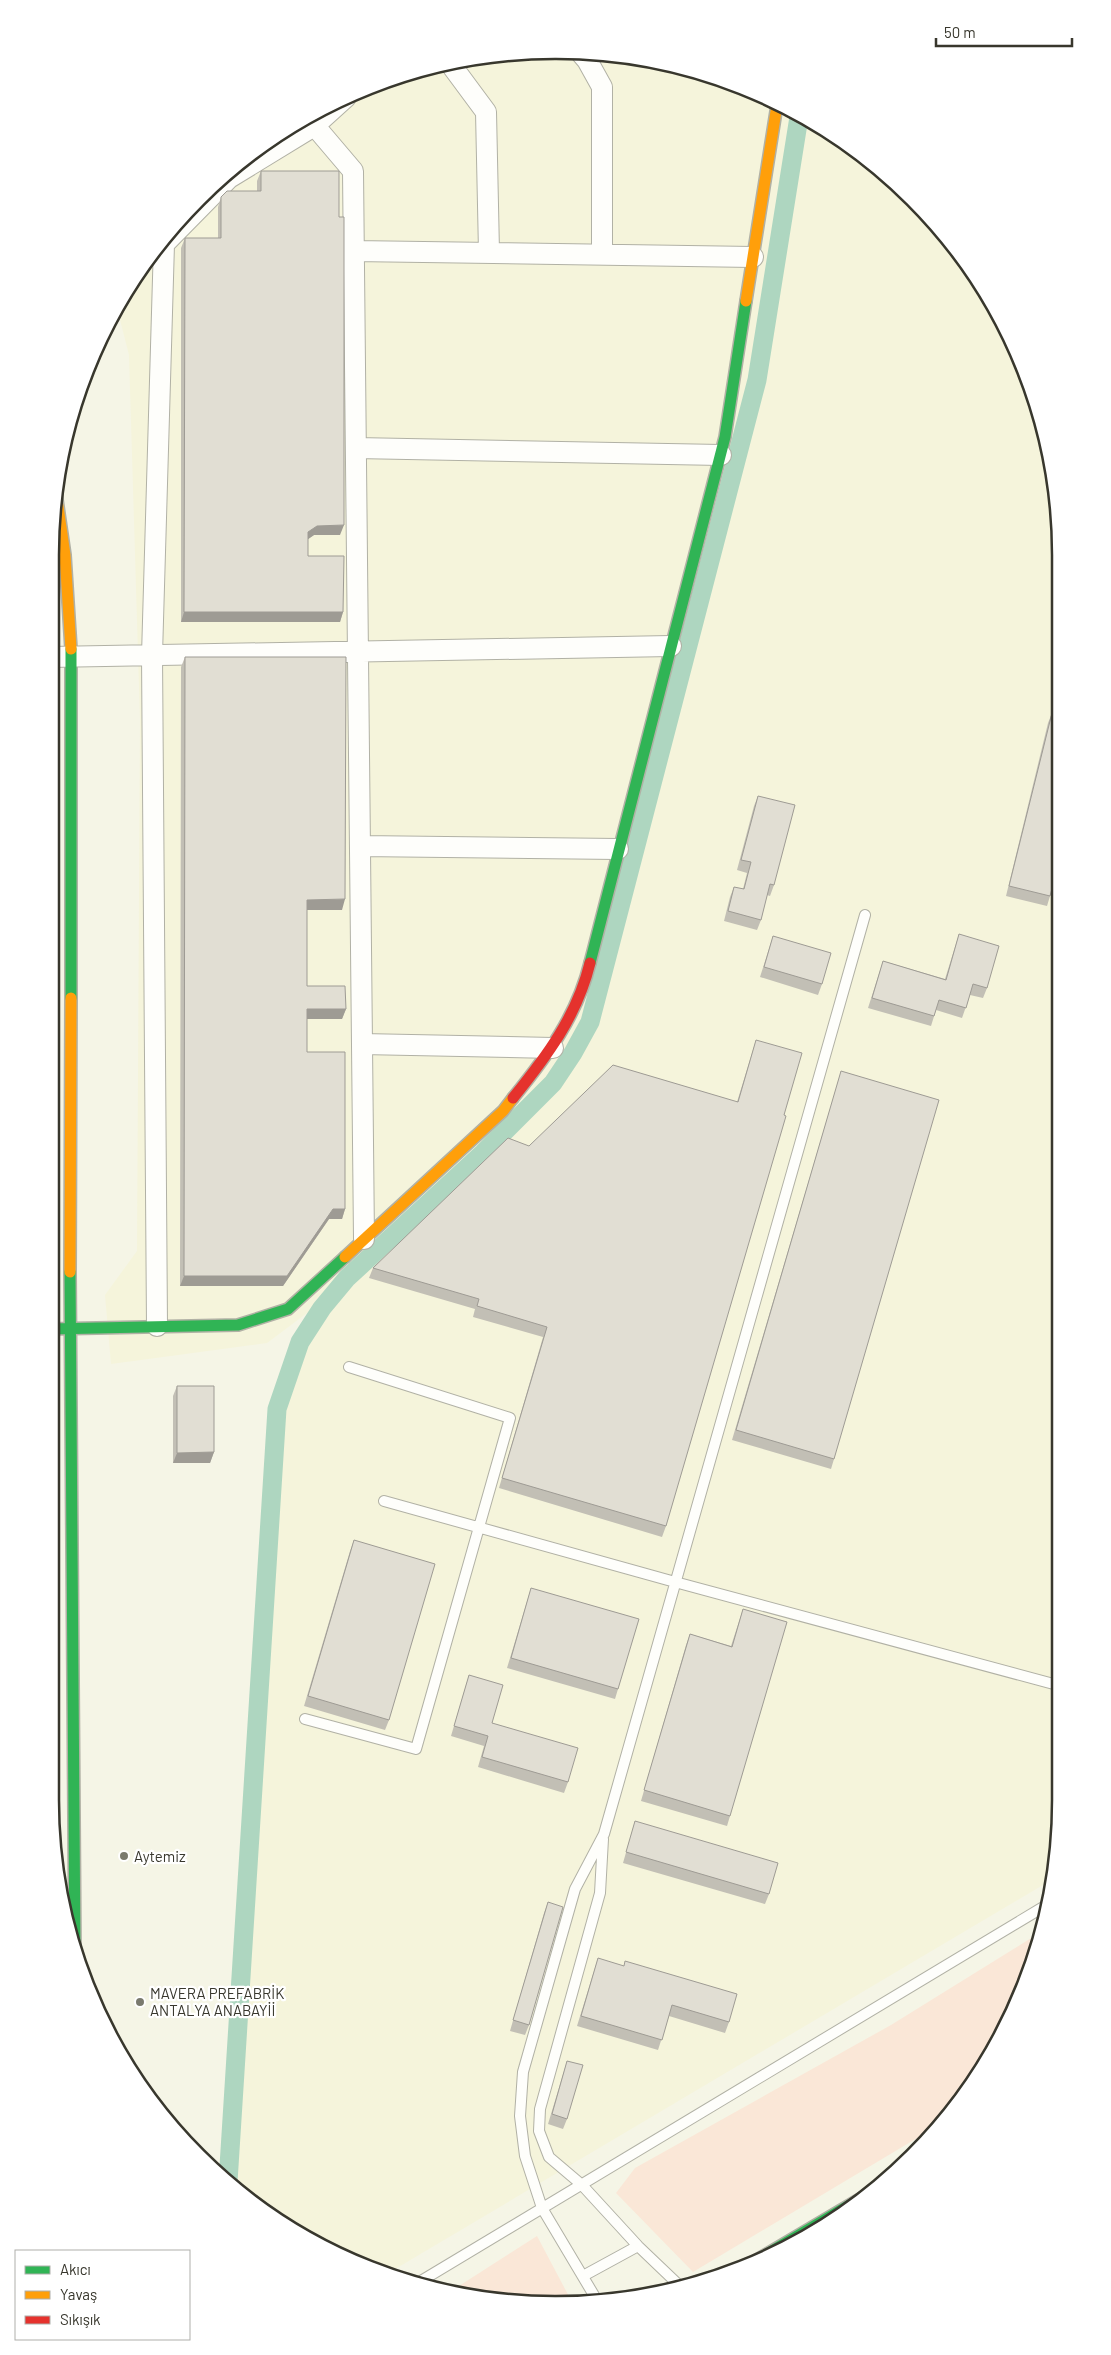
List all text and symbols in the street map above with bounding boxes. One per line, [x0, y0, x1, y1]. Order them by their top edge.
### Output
scale bar [936, 15, 1072, 47]
text: 50 m [944, 23, 976, 41]
place label: Aytemiz [134, 1847, 186, 1865]
marker: Aytemiz [118, 1850, 130, 1862]
place label: MAVERA PREFABRİK ANTALYA ANABAYİİ [150, 1984, 284, 2019]
marker: MAVERA PREFABRİK ANTALYA ANABAYİİ [134, 1996, 146, 2008]
legend [15, 2250, 190, 2340]
text: Akıcı [60, 2260, 91, 2278]
text: Yavaş [60, 2285, 97, 2303]
text: Sıkışık [60, 2310, 101, 2328]

